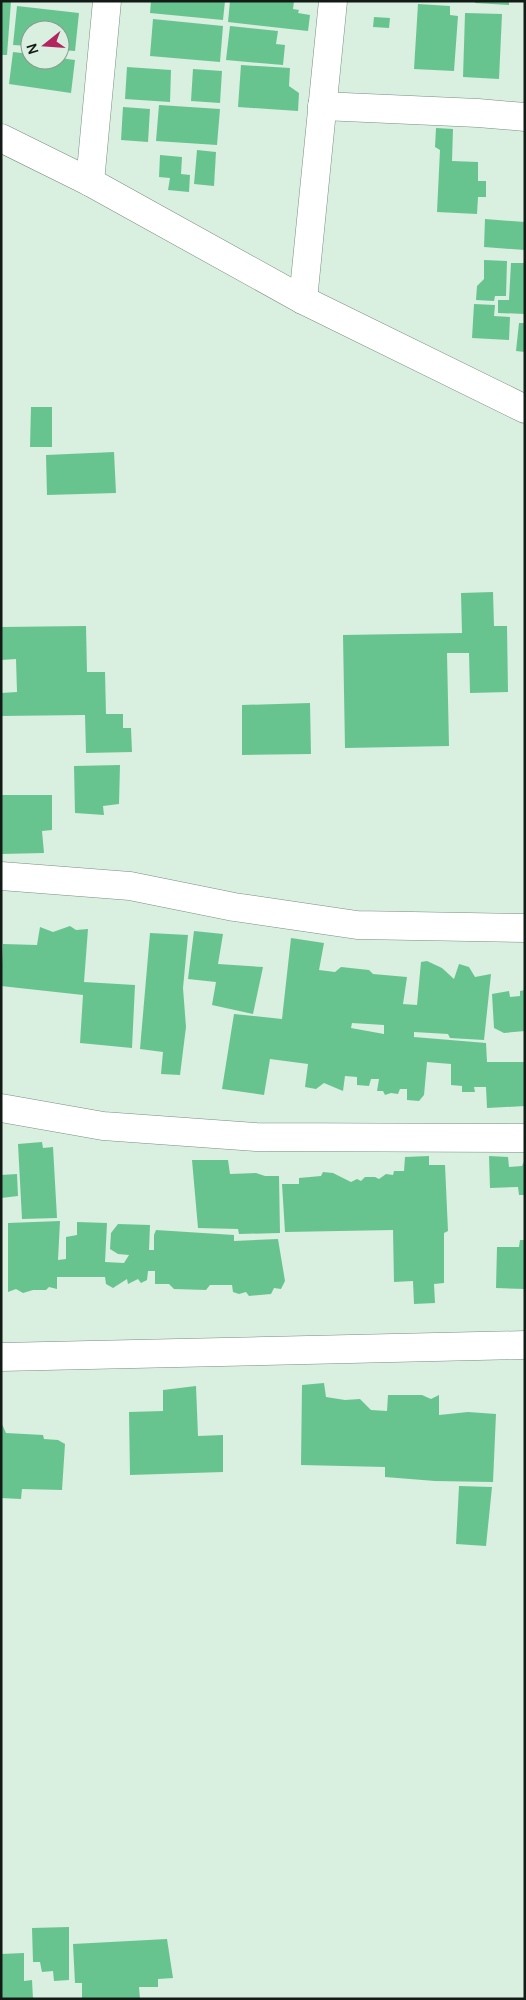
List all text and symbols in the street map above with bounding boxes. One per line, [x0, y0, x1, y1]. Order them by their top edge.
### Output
north arrow [20, 20, 70, 70]
text: N [22, 41, 43, 57]

